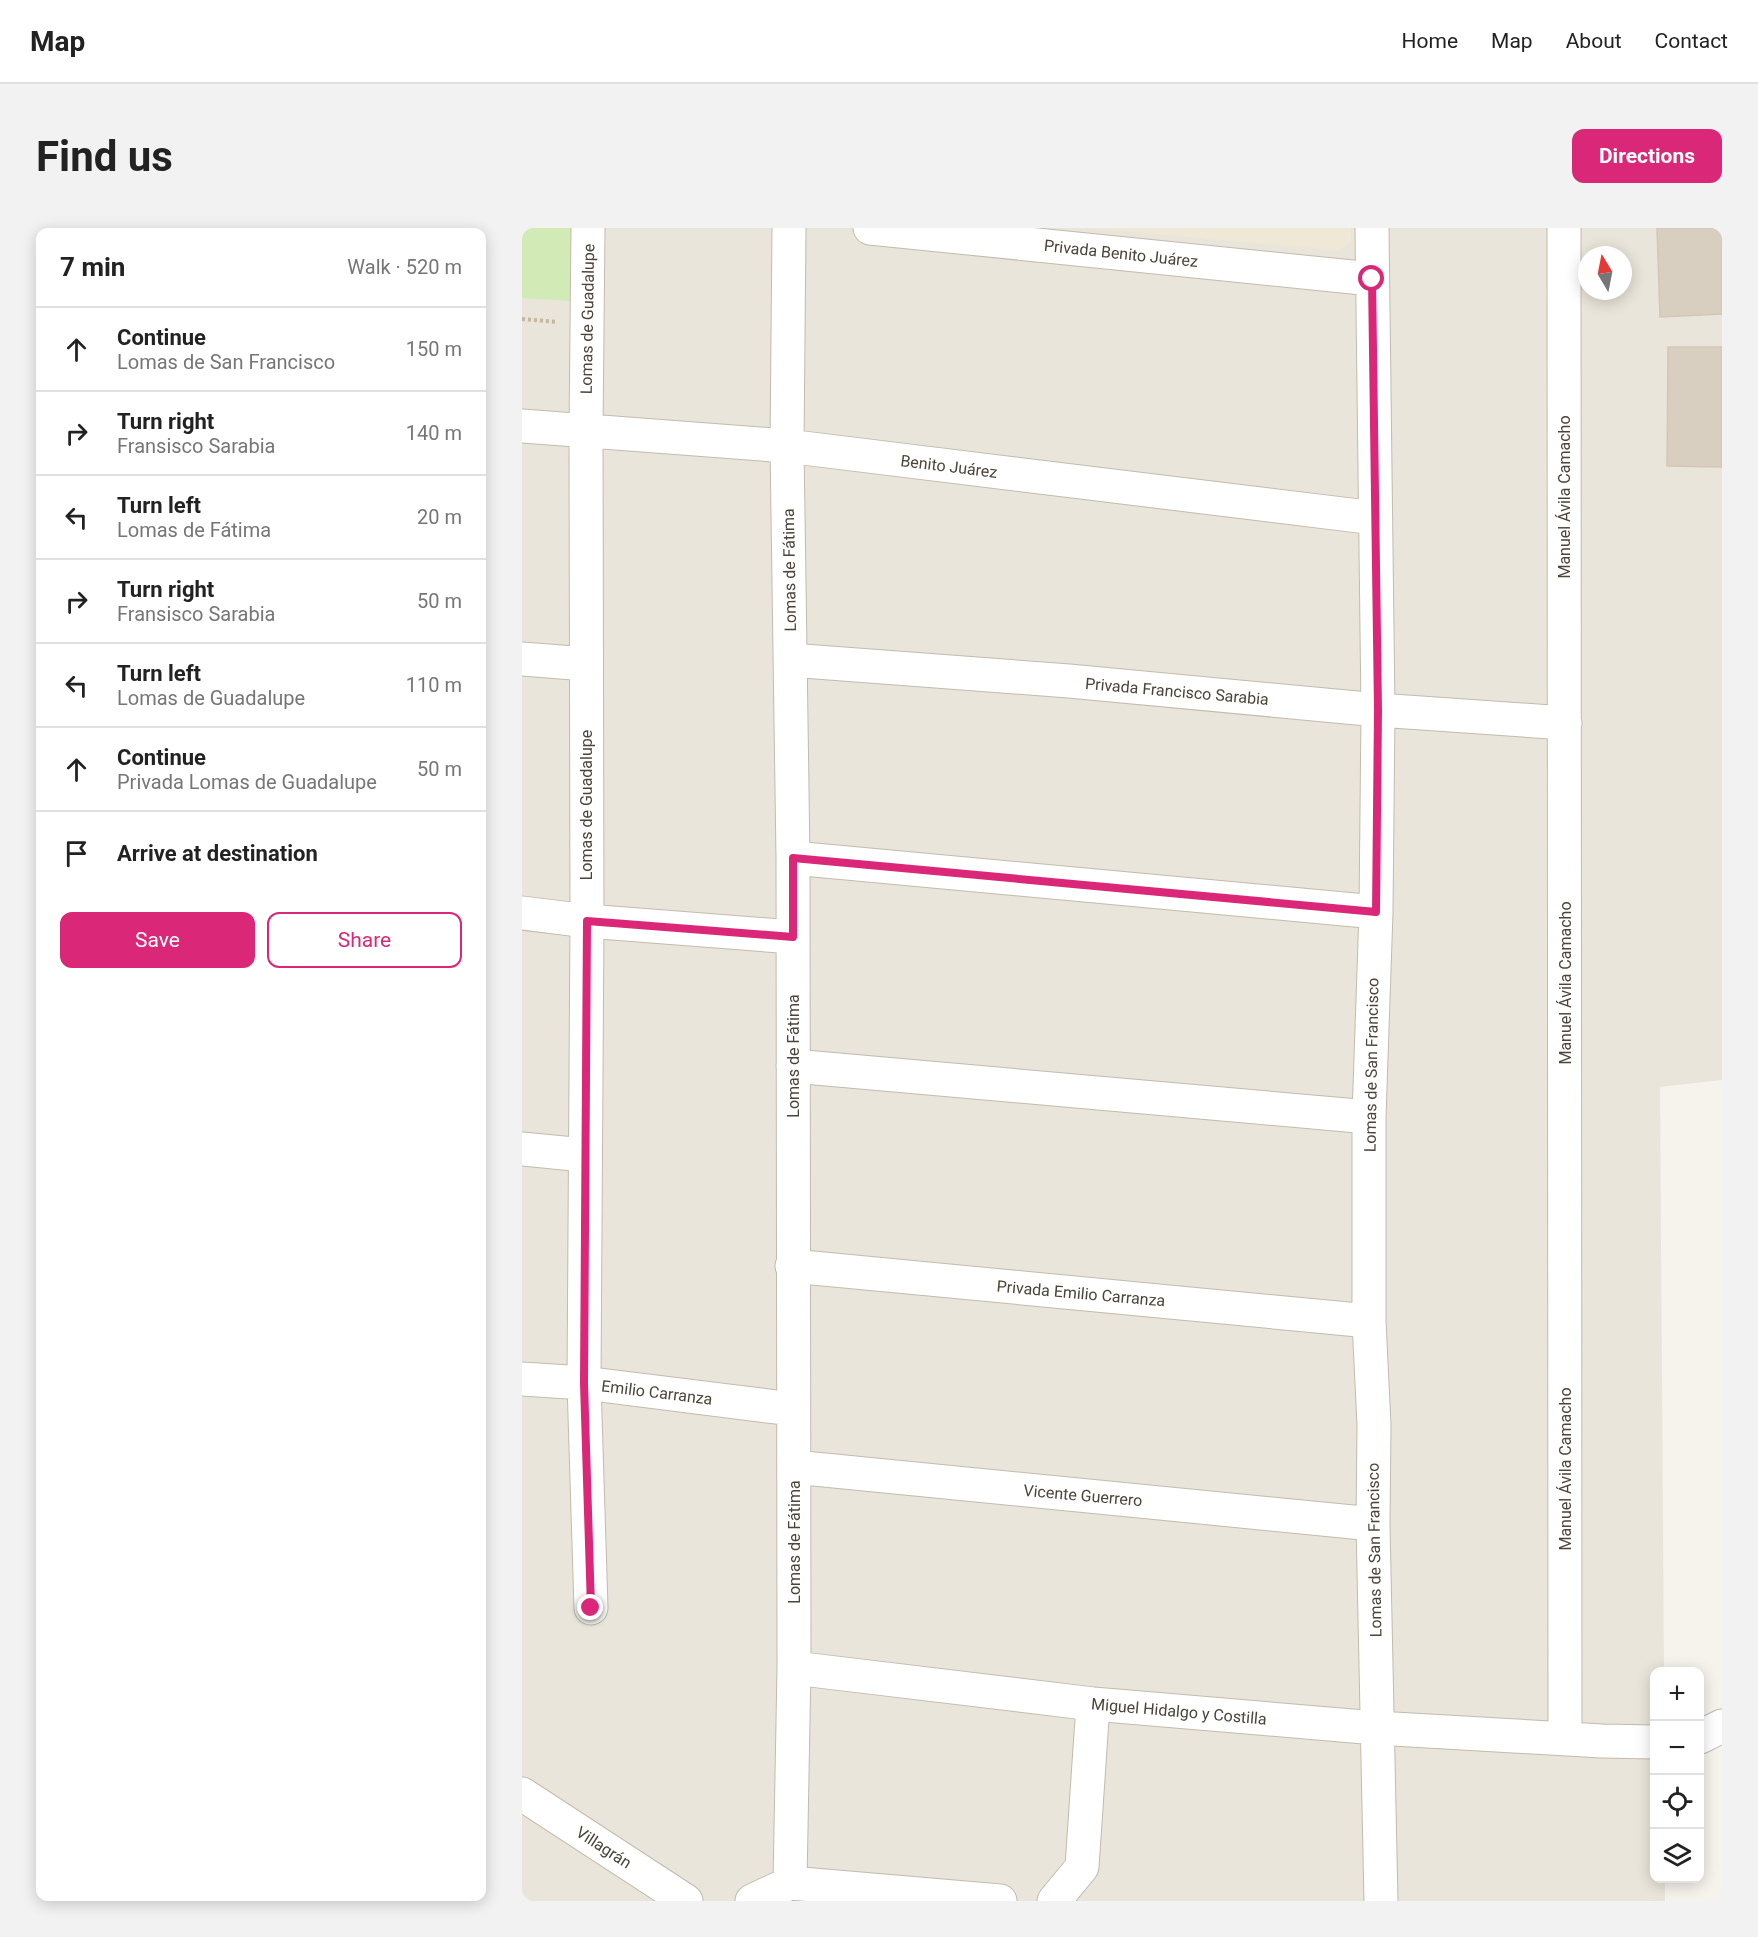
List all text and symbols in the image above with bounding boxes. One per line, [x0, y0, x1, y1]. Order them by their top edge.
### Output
text: Map [30, 25, 85, 58]
text: Home [1402, 29, 1458, 53]
text: Map [1491, 29, 1533, 53]
text: About [1566, 29, 1622, 53]
text: Contact [1655, 29, 1728, 53]
button: Directions [1572, 129, 1722, 183]
text: Find us [36, 132, 173, 181]
street label: Privada Benito Juárez [1043, 236, 1199, 271]
street label: Lomas de Guadalupe [577, 244, 598, 394]
north arrow [1578, 246, 1632, 300]
text: 7 min [60, 252, 125, 282]
text: Walk · 520 m [347, 255, 462, 279]
route start [1358, 265, 1384, 291]
text: Continue [117, 325, 206, 350]
icon: ahead [60, 333, 93, 366]
text: 150 m [406, 337, 462, 361]
text: Lomas de San Francisco [117, 350, 335, 374]
text: Turn right [117, 409, 214, 434]
street label: Manuel Ávila Camacho [1555, 415, 1574, 579]
icon: right [60, 417, 93, 450]
text: 140 m [406, 421, 462, 445]
text: Fransisco Sarabia [117, 434, 275, 458]
street label: Benito Juárez [899, 451, 998, 482]
text: Turn left [117, 493, 201, 518]
icon: left [60, 501, 93, 534]
text: 20 m [417, 505, 462, 529]
street label: Lomas de Fátima [779, 508, 800, 632]
text: Lomas de Fátima [117, 518, 271, 542]
text: Turn right [117, 577, 214, 602]
icon: right [60, 585, 93, 618]
text: 50 m [417, 589, 462, 613]
text: Fransisco Sarabia [117, 602, 275, 626]
text: Turn left [117, 661, 201, 686]
icon: left [60, 669, 93, 702]
text: 110 m [406, 673, 462, 697]
street label: Privada Francisco Sarabia [1084, 674, 1270, 709]
text: Lomas de Guadalupe [117, 686, 305, 710]
street label: Lomas de Guadalupe [577, 730, 596, 880]
text: Continue [117, 745, 206, 770]
icon: ahead [60, 753, 93, 786]
text: 50 m [417, 757, 462, 781]
text: Privada Lomas de Guadalupe [117, 770, 377, 794]
icon: arrive [60, 837, 93, 870]
text: Arrive at destination [117, 841, 318, 866]
street label: Manuel Ávila Camacho [1556, 901, 1575, 1065]
button: Save [60, 912, 255, 968]
button: Share [267, 912, 462, 968]
street label: Lomas de San Francisco [1360, 978, 1383, 1152]
street label: Lomas de Fátima [784, 994, 803, 1118]
street label: Privada Emilio Carranza [996, 1277, 1166, 1310]
street label: Emilio Carranza [600, 1376, 714, 1409]
street label: Manuel Ávila Camacho [1556, 1387, 1575, 1551]
street label: Lomas de San Francisco [1363, 1463, 1386, 1637]
street label: Lomas de Fátima [785, 1480, 804, 1604]
street label: Vicente Guerrero [1023, 1481, 1143, 1510]
route end [577, 1594, 603, 1620]
map controls [1650, 1667, 1704, 1883]
button: + [1650, 1667, 1704, 1721]
street label: Miguel Hidalgo y Costilla [1090, 1694, 1267, 1729]
button: − [1650, 1721, 1704, 1775]
button: locate [1650, 1775, 1704, 1829]
street label: Villagrán [572, 1823, 635, 1872]
button: layers [1650, 1829, 1704, 1883]

